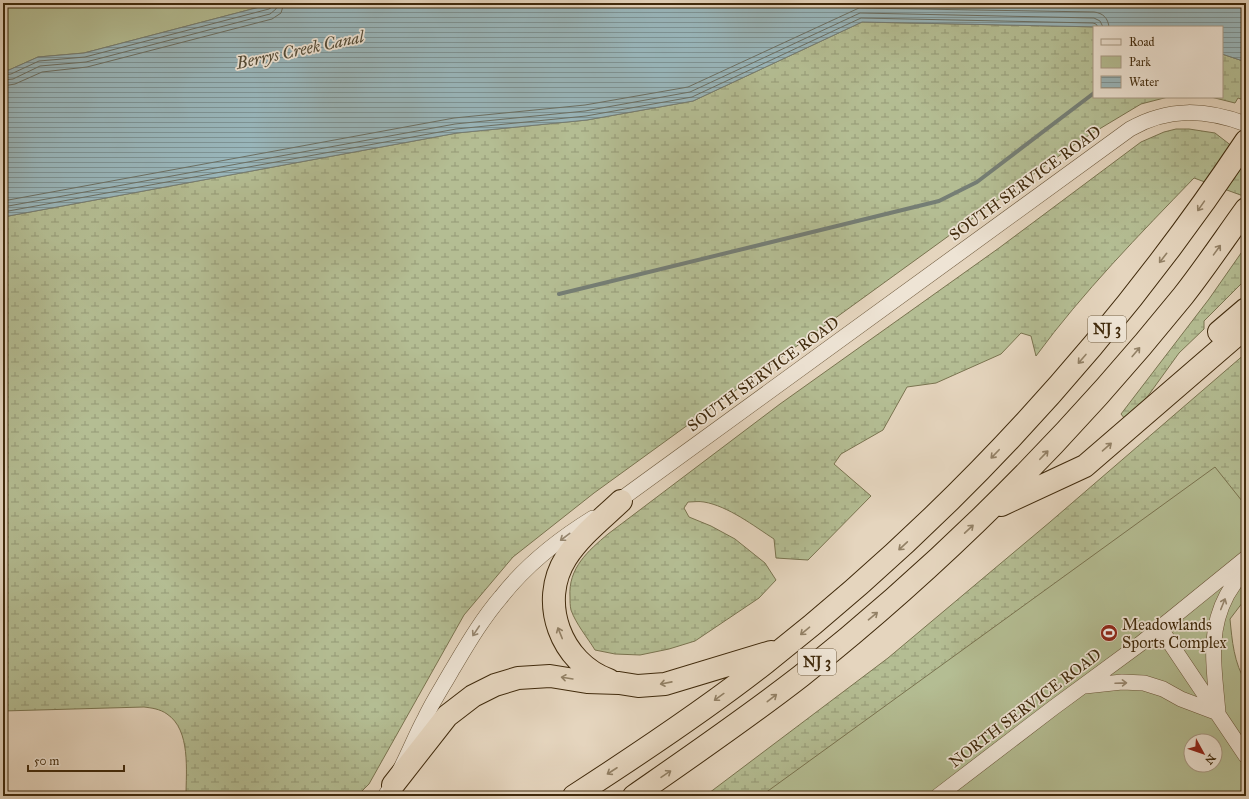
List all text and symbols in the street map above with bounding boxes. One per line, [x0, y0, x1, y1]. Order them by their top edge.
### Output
water label: Berrys Creek Canal [233, 26, 367, 74]
legend [1093, 26, 1223, 98]
text: Road [1129, 35, 1155, 49]
text: Park [1129, 55, 1151, 69]
text: Water [1129, 75, 1159, 89]
street label: SOUTH SERVICE ROAD [945, 122, 1105, 244]
one-way arrow [1197, 201, 1205, 212]
one-way arrow [1212, 245, 1221, 256]
one-way arrow [1159, 252, 1167, 263]
street label: SOUTH SERVICE ROAD [683, 313, 843, 435]
road number: NJ 3 [1088, 316, 1126, 342]
one-way arrow [1131, 347, 1140, 357]
one-way arrow [1077, 354, 1086, 364]
one-way arrow [1102, 442, 1112, 451]
one-way arrow [990, 449, 1000, 459]
one-way arrow [1039, 450, 1048, 460]
one-way arrow [964, 524, 974, 534]
one-way arrow [559, 532, 570, 541]
one-way arrow [898, 541, 908, 550]
one-way arrow [1220, 599, 1228, 611]
one-way arrow [867, 612, 878, 621]
place label: Meadowlands Sports Complex [1122, 615, 1227, 652]
sports icon: Meadowlands Sports Complex [1099, 623, 1119, 643]
one-way arrow [472, 625, 480, 636]
one-way arrow [799, 627, 810, 636]
one-way arrow [556, 628, 564, 640]
street label: NORTH SERVICE ROAD [945, 645, 1105, 771]
road number: NJ 3 [798, 649, 836, 675]
one-way arrow [561, 674, 574, 682]
one-way arrow [1114, 679, 1127, 686]
one-way arrow [660, 680, 673, 688]
one-way arrow [714, 693, 725, 701]
one-way arrow [766, 694, 777, 702]
north arrow [1183, 733, 1223, 773]
scale bar [28, 747, 124, 773]
text: N [1202, 751, 1218, 767]
text: 50 m [34, 754, 59, 768]
one-way arrow [607, 767, 618, 775]
one-way arrow [660, 770, 671, 778]

